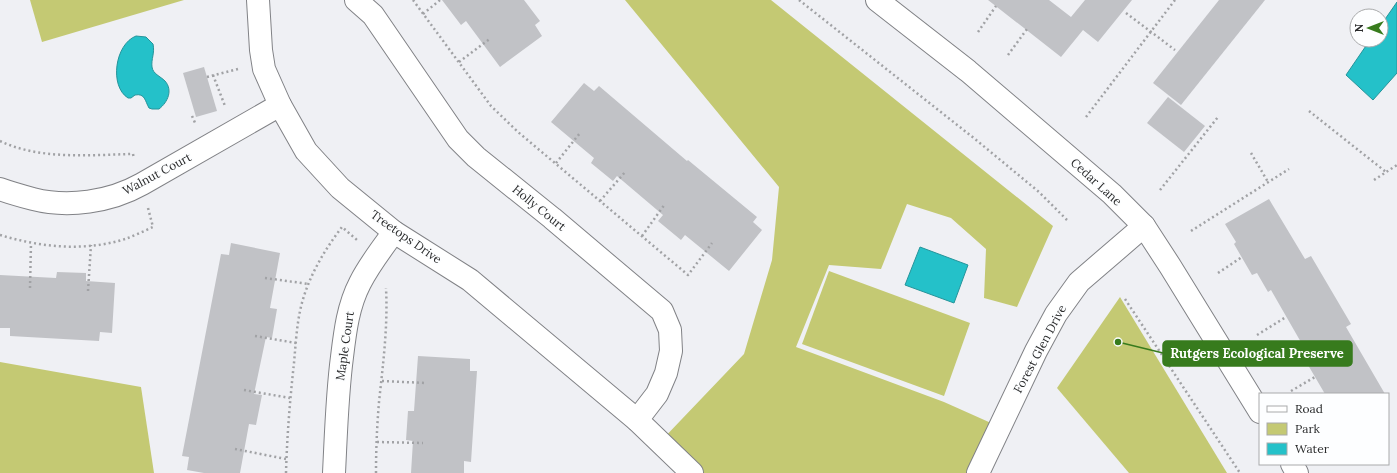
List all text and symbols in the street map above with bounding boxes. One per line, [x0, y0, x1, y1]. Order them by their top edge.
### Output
north arrow [1349, 8, 1389, 48]
text: N [1352, 23, 1366, 32]
street label: Walnut Court [120, 149, 194, 198]
street label: Cedar Lane [1068, 155, 1125, 209]
street label: Holly Court [510, 181, 569, 234]
street label: Treetops Drive [368, 207, 445, 267]
street label: Forest Glen Drive [1010, 302, 1069, 395]
street label: Maple Court [332, 310, 357, 382]
callout: Rutgers Ecological Preserve [1163, 341, 1352, 366]
text: Rutgers Ecological Preserve [1170, 345, 1344, 362]
legend [1259, 393, 1389, 465]
text: Road [1295, 401, 1323, 416]
text: Park [1295, 421, 1321, 436]
text: Water [1295, 441, 1330, 456]

